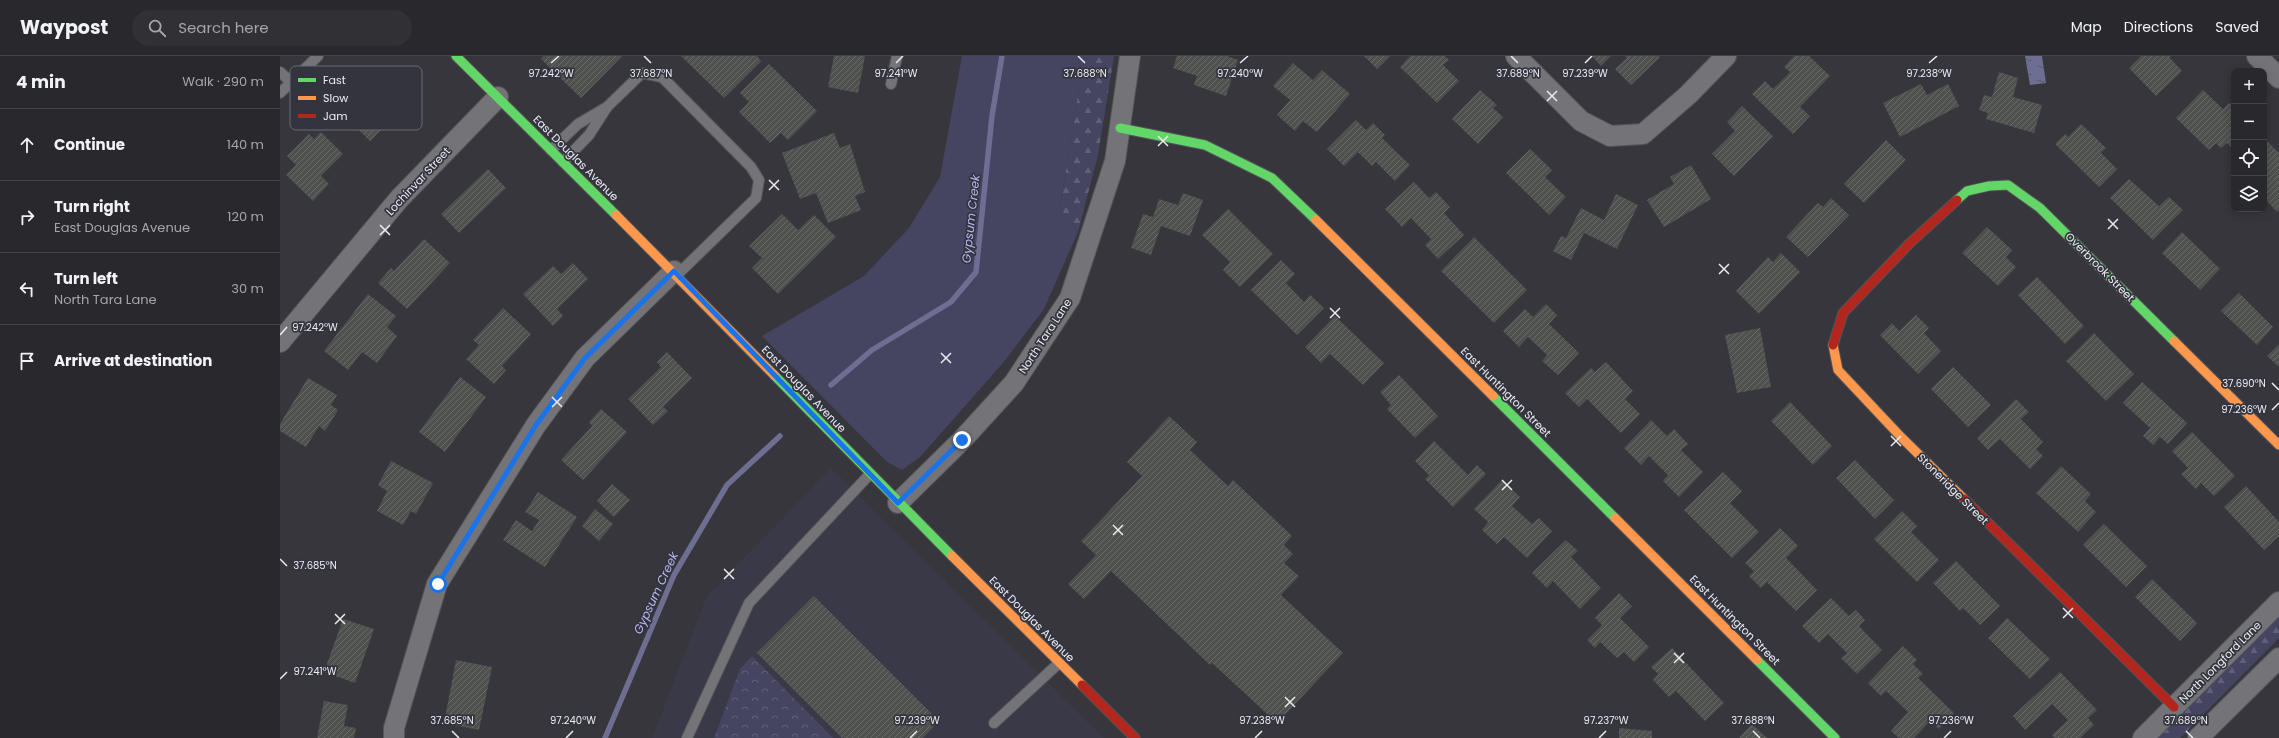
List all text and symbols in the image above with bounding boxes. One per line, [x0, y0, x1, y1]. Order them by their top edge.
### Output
search box [132, 10, 412, 46]
text: Waypost [20, 14, 108, 41]
icon: search [146, 17, 168, 39]
text: Search here [178, 17, 269, 38]
text: Map [2071, 17, 2102, 37]
text: Directions [2124, 17, 2193, 37]
text: Saved [2215, 17, 2259, 37]
legend [290, 66, 422, 130]
text: 97.242°W [528, 66, 574, 81]
text: 37.687°N [630, 66, 672, 81]
text: 97.241°W [875, 66, 918, 81]
text: 37.688°N [1063, 66, 1107, 81]
text: 97.240°W [1217, 66, 1263, 81]
text: 37.689°N [1496, 66, 1540, 81]
text: 97.239°W [1562, 66, 1608, 81]
text: 97.238°W [1906, 66, 1952, 81]
map controls [2231, 68, 2267, 212]
button: + [2231, 68, 2267, 104]
text: 4 min [16, 70, 66, 94]
text: Walk · 290 m [182, 72, 264, 91]
text: Fast [323, 72, 346, 88]
text: Slow [323, 90, 348, 106]
button: − [2231, 104, 2267, 140]
text: Jam [323, 108, 348, 124]
street label: East Douglas Avenue [530, 112, 623, 205]
icon: ahead [16, 134, 38, 156]
text: Continue [54, 134, 125, 155]
text: 140 m [227, 135, 264, 154]
button: locate [2231, 140, 2267, 176]
street label: Lochinvar Street [382, 143, 454, 219]
water label: Gypsum Creek [957, 173, 984, 264]
button: layers [2231, 176, 2267, 212]
text: Turn right [54, 196, 130, 217]
icon: right [16, 206, 38, 228]
text: 120 m [227, 207, 264, 226]
text: East Douglas Avenue [54, 218, 190, 237]
street label: Overbrook Street [2062, 229, 2138, 305]
text: Turn left [54, 268, 118, 289]
icon: left [16, 278, 38, 300]
text: 30 m [231, 279, 264, 298]
text: North Tara Lane [54, 290, 157, 309]
street label: North Tara Lane [1015, 295, 1075, 377]
text: 97.242°W [292, 320, 338, 335]
street label: East Douglas Avenue [758, 342, 850, 436]
street label: East Huntington Street [1457, 343, 1555, 441]
icon: arrive [16, 350, 38, 372]
text: Arrive at destination [54, 350, 212, 371]
text: 37.690°N [2222, 376, 2266, 391]
text: 97.236°W [2221, 402, 2267, 417]
route end [953, 431, 971, 449]
street label: Stoneridge Street [1914, 450, 1992, 528]
water label: Gypsum Creek [629, 548, 682, 637]
text: 37.685°N [293, 558, 337, 573]
street label: East Huntington Street [1686, 571, 1784, 669]
street label: East Douglas Avenue [986, 573, 1079, 666]
route start [429, 575, 447, 593]
street label: North Longford Lane [2175, 617, 2265, 707]
text: 97.241°W [294, 664, 337, 679]
text: 37.685°N [430, 713, 474, 728]
text: 97.240°W [550, 713, 596, 728]
text: 97.239°W [894, 713, 940, 728]
text: 97.238°W [1239, 713, 1285, 728]
text: 97.237°W [1584, 713, 1629, 728]
text: 37.688°N [1731, 713, 1775, 728]
text: 97.236°W [1928, 713, 1974, 728]
text: 37.689°N [2164, 713, 2208, 728]

